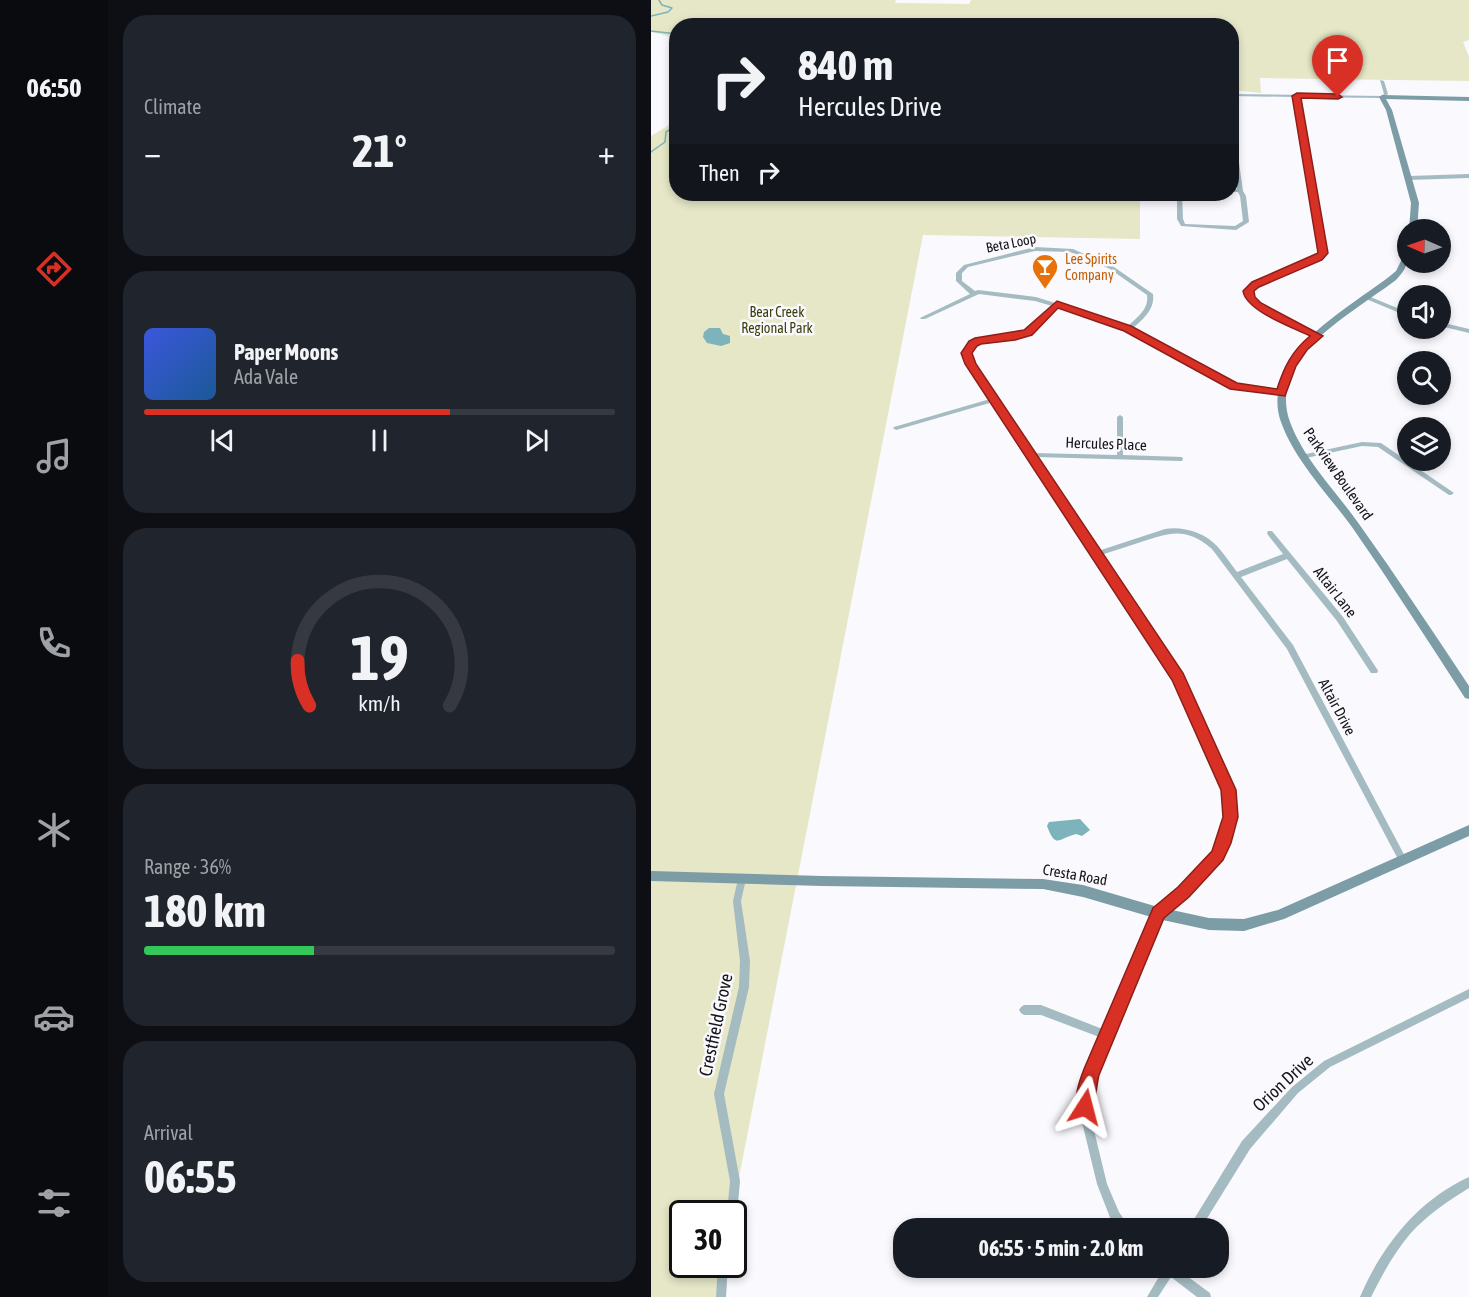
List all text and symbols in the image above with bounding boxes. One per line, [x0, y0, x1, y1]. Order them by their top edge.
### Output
pin [1312, 35, 1363, 97]
text: 840 m [798, 41, 893, 89]
icon: right [699, 42, 777, 120]
icon: arrive [1321, 44, 1354, 77]
text: 06:50 [26, 72, 82, 103]
text: Hercules Drive [798, 91, 942, 122]
text: Climate [144, 95, 201, 118]
text: 21° [352, 125, 407, 177]
text: − [144, 133, 161, 171]
text: + [598, 133, 615, 171]
icon: right [752, 156, 785, 189]
text: Then [699, 160, 740, 186]
north arrow [1397, 219, 1451, 273]
map controls [1397, 219, 1451, 471]
street label: Beta Loop [985, 230, 1038, 256]
icon: directions [33, 248, 75, 290]
place label: Lee Spirits Company [1065, 251, 1117, 283]
bar icon: Lee Spirits Company [1030, 252, 1060, 290]
button: sound [1397, 285, 1451, 339]
park label: Bear Creek Regional Park [741, 304, 813, 336]
text: Paper Moons [234, 339, 338, 365]
button: search [1397, 351, 1451, 405]
text: Ada Vale [234, 365, 298, 388]
button: layers [1397, 417, 1451, 471]
icon: previous [206, 424, 239, 457]
icon: pause [363, 424, 396, 457]
icon: next [520, 424, 553, 457]
street label: Parkview Boulevard [1300, 424, 1377, 523]
street label: Hercules Place [1065, 434, 1147, 453]
icon: music [33, 435, 75, 477]
street label: Altair Lane [1310, 563, 1360, 620]
icon: phone [33, 622, 75, 664]
text: 19 [350, 622, 409, 693]
street label: Altair Drive [1315, 676, 1360, 738]
text: km/h [358, 691, 401, 716]
icon: climate [33, 809, 75, 851]
text: Range · 36% [144, 855, 231, 878]
street label: Cresta Road [1041, 860, 1109, 889]
text: 180 km [144, 885, 266, 937]
street label: Crestfield Grove [694, 972, 737, 1078]
icon: car [33, 996, 75, 1038]
street label: Orion Drive [1248, 1050, 1317, 1116]
position arrow [1053, 1075, 1117, 1139]
text: Arrival [144, 1121, 193, 1144]
text: 06:55 [144, 1151, 237, 1203]
icon: filters [33, 1182, 75, 1224]
speed limit sign: 30 [669, 1200, 747, 1278]
text: 06:55 · 5 min · 2.0 km [979, 1235, 1143, 1261]

